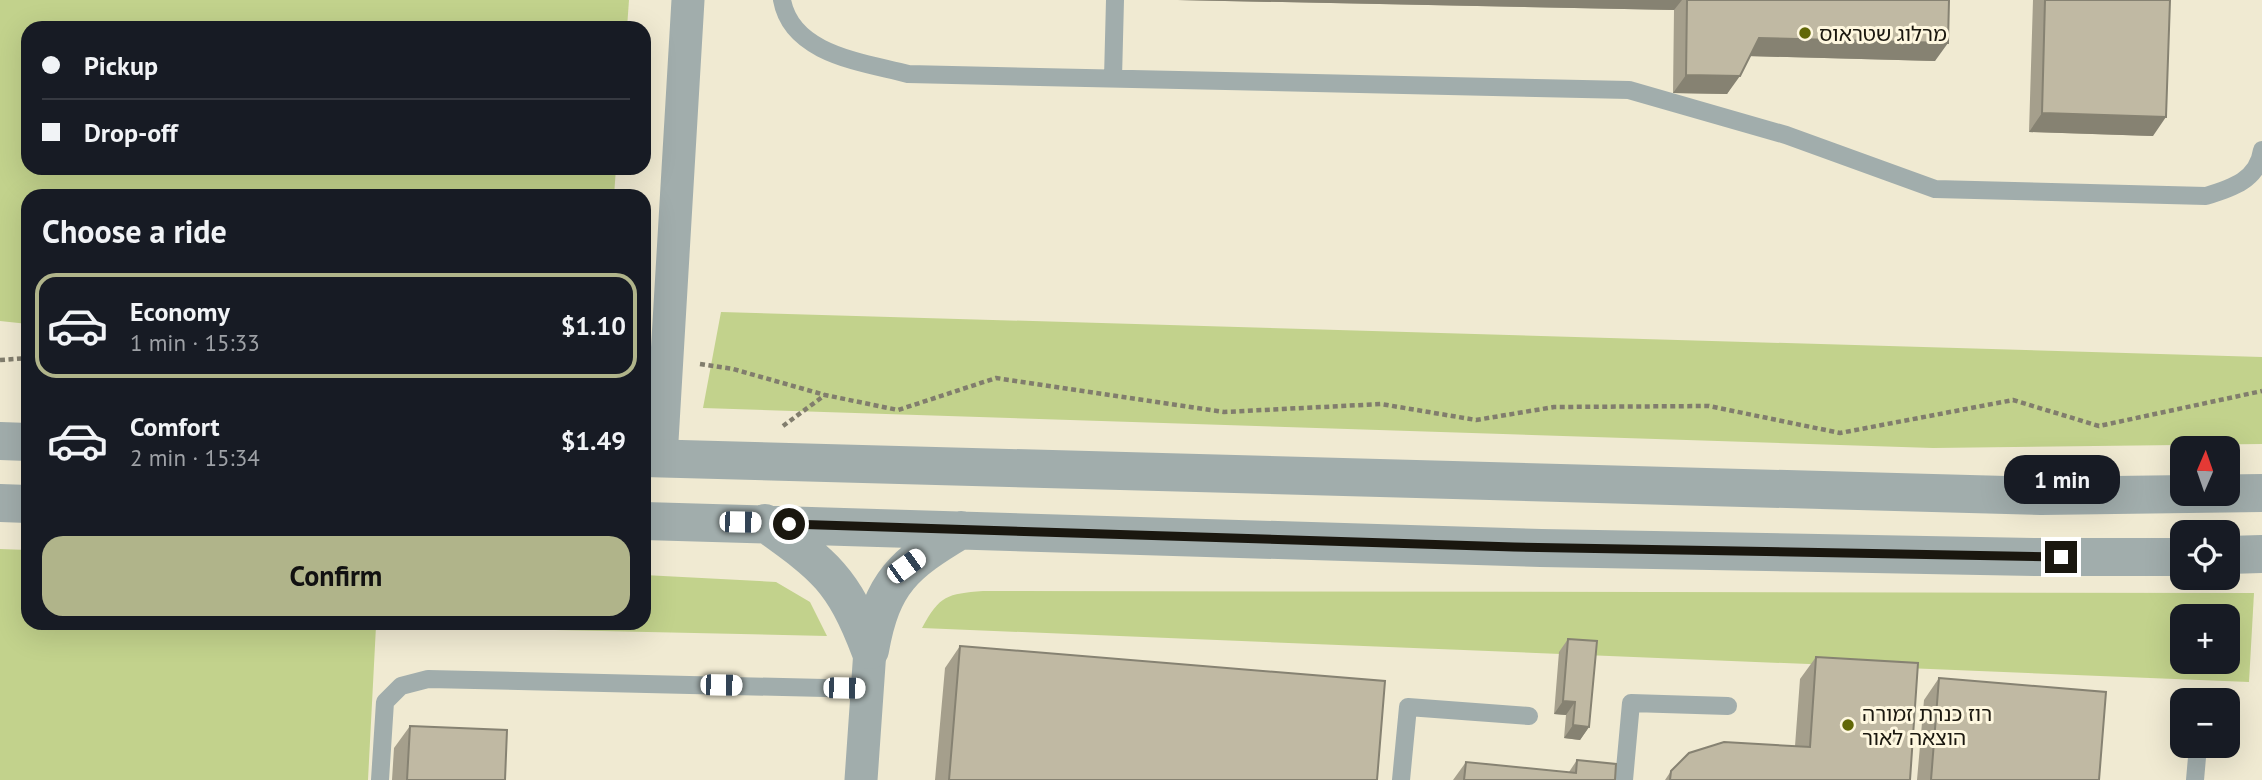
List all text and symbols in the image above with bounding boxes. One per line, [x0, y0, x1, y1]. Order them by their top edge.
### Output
place label: מרלוג שטראוס [1819, 20, 1947, 47]
marker: מרלוג שטראוס [1797, 25, 1813, 41]
text: Pickup [84, 49, 158, 82]
text: Drop-off [84, 116, 178, 149]
text: Choose a ride [42, 210, 227, 252]
icon: car [46, 294, 109, 357]
text: Economy [130, 295, 230, 328]
text: $1.10 [561, 309, 626, 342]
text: 1 min · 15:33 [130, 328, 260, 357]
icon: car [46, 409, 109, 472]
text: Comfort [130, 410, 220, 443]
text: $1.49 [561, 424, 626, 457]
north arrow [2170, 436, 2240, 506]
map controls [2170, 436, 2240, 758]
text: 2 min · 15:34 [130, 443, 260, 472]
callout: 1 min [2003, 456, 2119, 504]
text: 1 min [2034, 465, 2090, 494]
route start [773, 508, 805, 540]
car [719, 511, 762, 533]
button: locate [2170, 520, 2240, 590]
button: Confirm [42, 536, 630, 616]
route end [2045, 541, 2077, 573]
car [883, 545, 930, 587]
button: + [2170, 604, 2240, 674]
car [700, 674, 743, 696]
car [823, 677, 866, 699]
button: − [2170, 688, 2240, 758]
place label: רוז כנרת זמורה הוצאה לאור [1862, 700, 1992, 751]
marker: רוז כנרת זמורה הוצאה לאור [1840, 717, 1856, 733]

